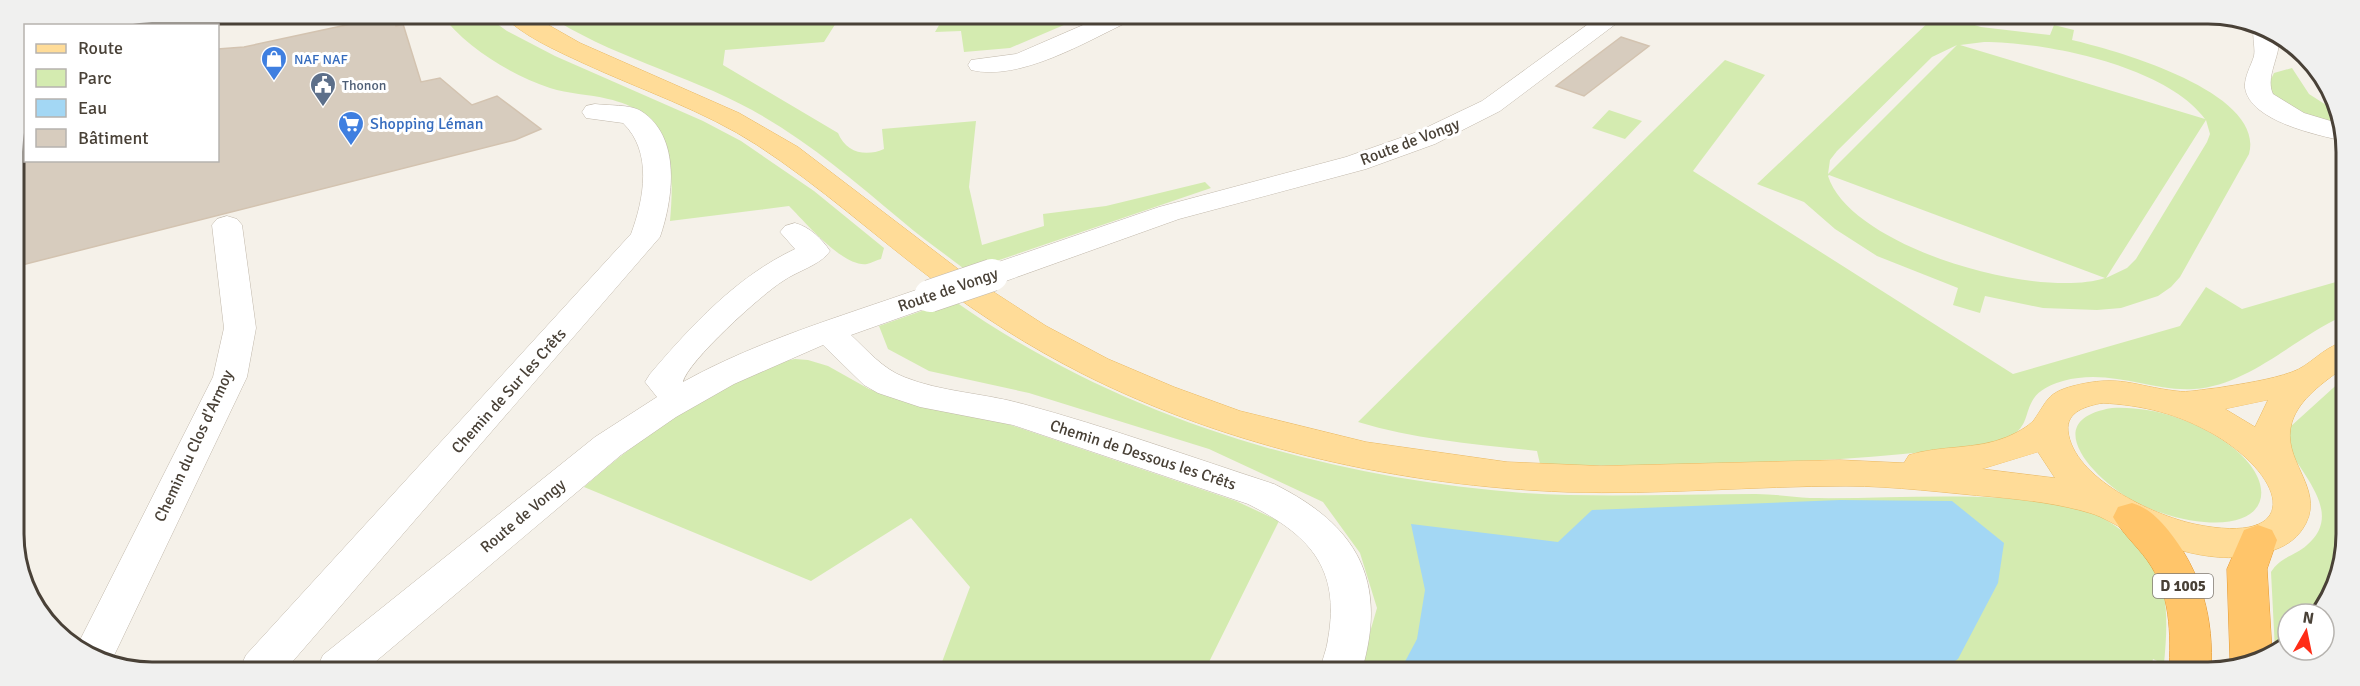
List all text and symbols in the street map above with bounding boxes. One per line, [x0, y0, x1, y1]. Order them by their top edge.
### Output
legend [24, 24, 219, 162]
text: Route [78, 37, 123, 59]
shop icon: NAF NAF [259, 44, 289, 82]
place label: NAF NAF [294, 51, 348, 68]
text: Parc [78, 67, 112, 89]
public building icon: Thonon [308, 70, 338, 108]
place label: Thonon [342, 77, 386, 94]
text: Eau [78, 97, 107, 119]
supermarket icon: Shopping Léman [336, 109, 366, 147]
place label: Shopping Léman [370, 114, 483, 134]
street label: Route de Vongy [1357, 114, 1463, 170]
text: Bâtiment [78, 127, 149, 149]
street label: Route de Vongy [895, 263, 1001, 317]
street label: Chemin de Sur les Crêts [447, 324, 571, 458]
street label: Chemin du Clos d'Armoy [150, 366, 238, 525]
street label: Chemin de Dessous les Crêts [1047, 415, 1239, 495]
street label: Route de Vongy [476, 474, 570, 557]
road number: D 1005 [2153, 574, 2213, 598]
north arrow [2276, 602, 2336, 662]
text: N [2301, 607, 2315, 629]

